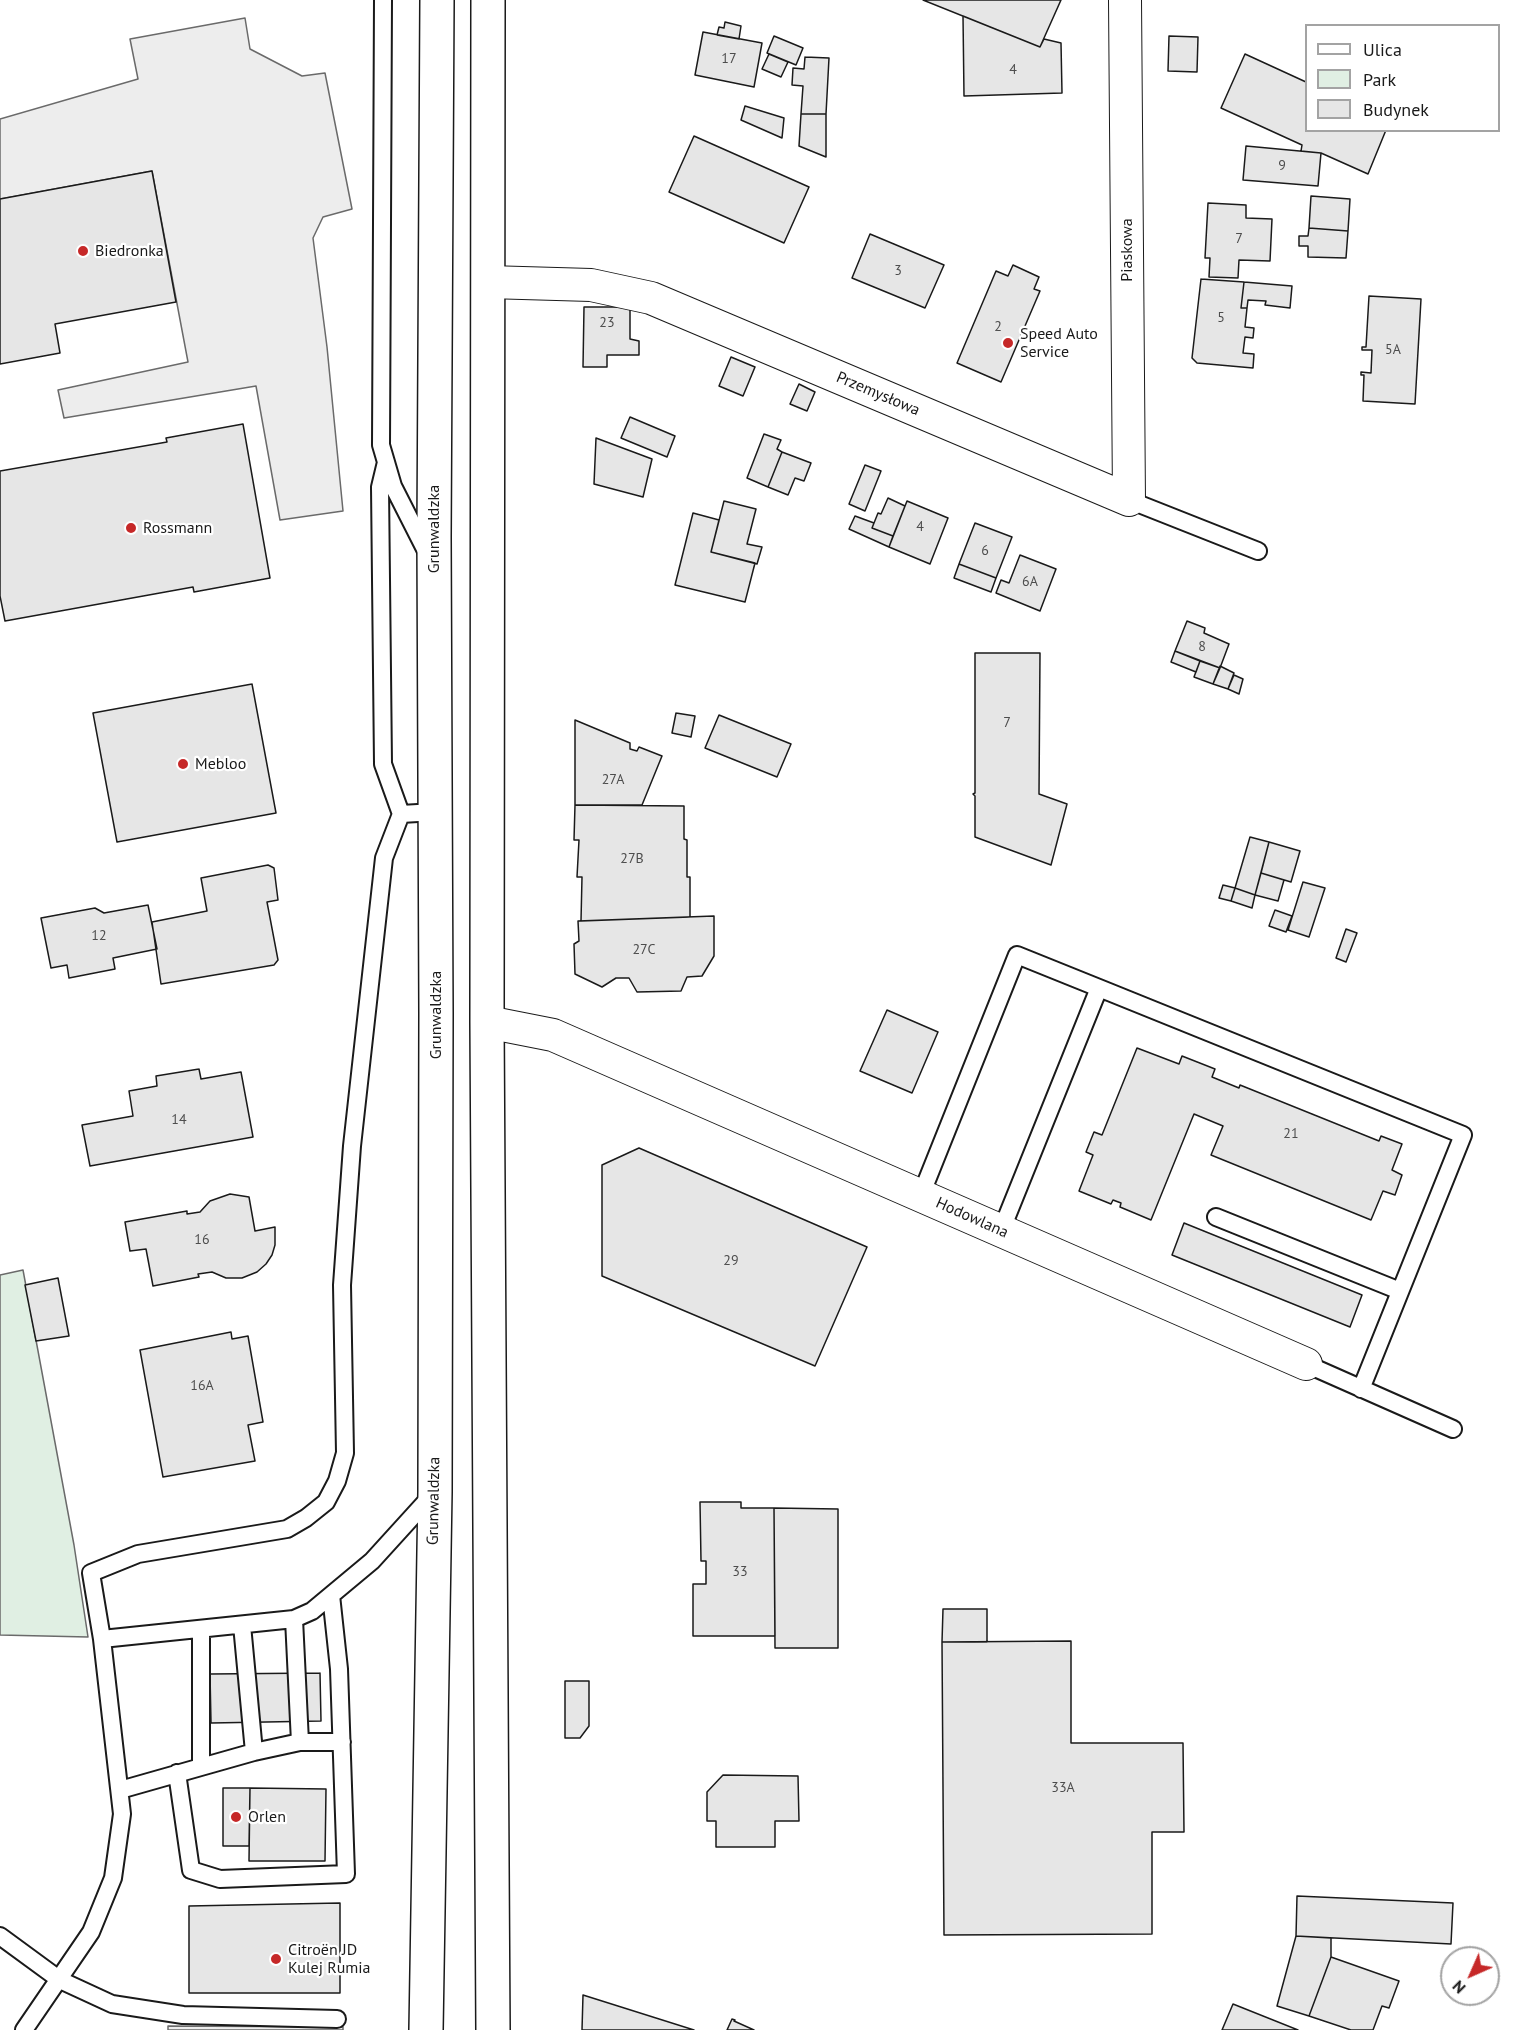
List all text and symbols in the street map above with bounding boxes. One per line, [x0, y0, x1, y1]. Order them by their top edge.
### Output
legend [1305, 24, 1500, 132]
text: Ulica [1363, 38, 1402, 61]
house number: 17 [721, 51, 737, 67]
house number: 4 [1009, 62, 1017, 78]
text: Park [1363, 68, 1396, 91]
text: Budynek [1363, 98, 1429, 121]
house number: 9 [1278, 158, 1286, 174]
street label: Piaskowa [1117, 218, 1137, 282]
house number: 7 [1235, 231, 1243, 247]
place label: Biedronka [95, 241, 164, 261]
marker: Biedronka [76, 244, 90, 258]
house number: 3 [894, 263, 902, 279]
house number: 5 [1217, 310, 1225, 326]
house number: 23 [599, 315, 615, 331]
house number: 2 [994, 319, 1002, 335]
place label: Speed Auto Service [1020, 324, 1098, 362]
marker: Speed Auto Service [1001, 336, 1015, 350]
house number: 5A [1385, 342, 1401, 358]
street label: Przemysłowa [833, 368, 923, 420]
street label: Grunwaldzka [424, 485, 444, 573]
place label: Rossmann [143, 518, 212, 538]
house number: 4 [916, 519, 924, 535]
marker: Rossmann [124, 521, 138, 535]
house number: 6 [981, 543, 989, 559]
house number: 6A [1022, 574, 1038, 590]
house number: 8 [1198, 639, 1206, 655]
house number: 7 [1003, 715, 1011, 731]
place label: Mebloo [195, 754, 246, 774]
marker: Mebloo [176, 757, 190, 771]
house number: 27A [602, 772, 624, 788]
house number: 27B [620, 851, 644, 867]
house number: 12 [91, 928, 107, 944]
house number: 27C [632, 942, 656, 958]
street label: Grunwaldzka [426, 971, 446, 1059]
house number: 14 [171, 1112, 187, 1128]
house number: 21 [1283, 1126, 1299, 1142]
street label: Hodowlana [933, 1193, 1011, 1243]
house number: 16 [194, 1232, 210, 1248]
house number: 29 [723, 1253, 739, 1269]
house number: 16A [190, 1378, 214, 1394]
street label: Grunwaldzka [424, 1457, 444, 1545]
house number: 33 [732, 1564, 748, 1580]
house number: 33A [1051, 1780, 1075, 1796]
place label: Orlen [248, 1807, 286, 1827]
marker: Orlen [229, 1810, 243, 1824]
place label: Citroën JD Kulej Rumia [288, 1940, 370, 1978]
north arrow [1440, 1946, 1500, 2006]
marker: Citroën JD Kulej Rumia [269, 1952, 283, 1966]
text: N [1448, 1977, 1469, 1998]

